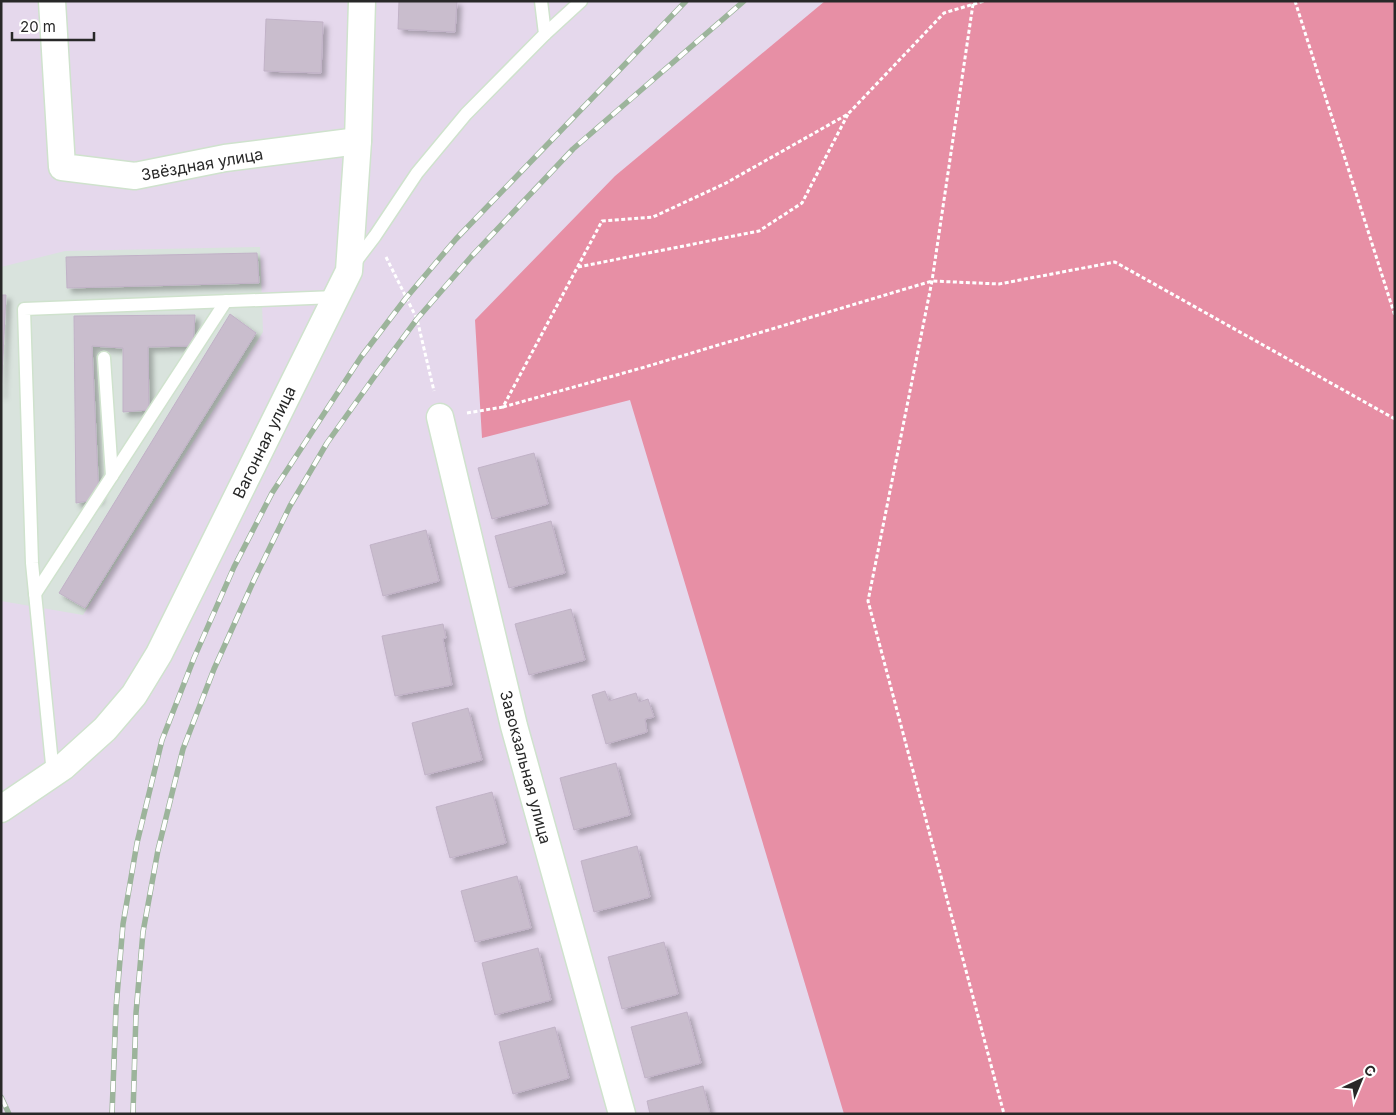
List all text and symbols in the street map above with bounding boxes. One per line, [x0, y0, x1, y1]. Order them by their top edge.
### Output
scale bar [12, 10, 95, 42]
text: 20 m [20, 17, 56, 36]
street label: Звёздная улица [139, 143, 265, 185]
street label: Вагонная улица [228, 383, 300, 501]
street label: Завокзальная улица [496, 688, 556, 846]
north arrow [1336, 1055, 1386, 1105]
text: С [1361, 1061, 1380, 1080]

